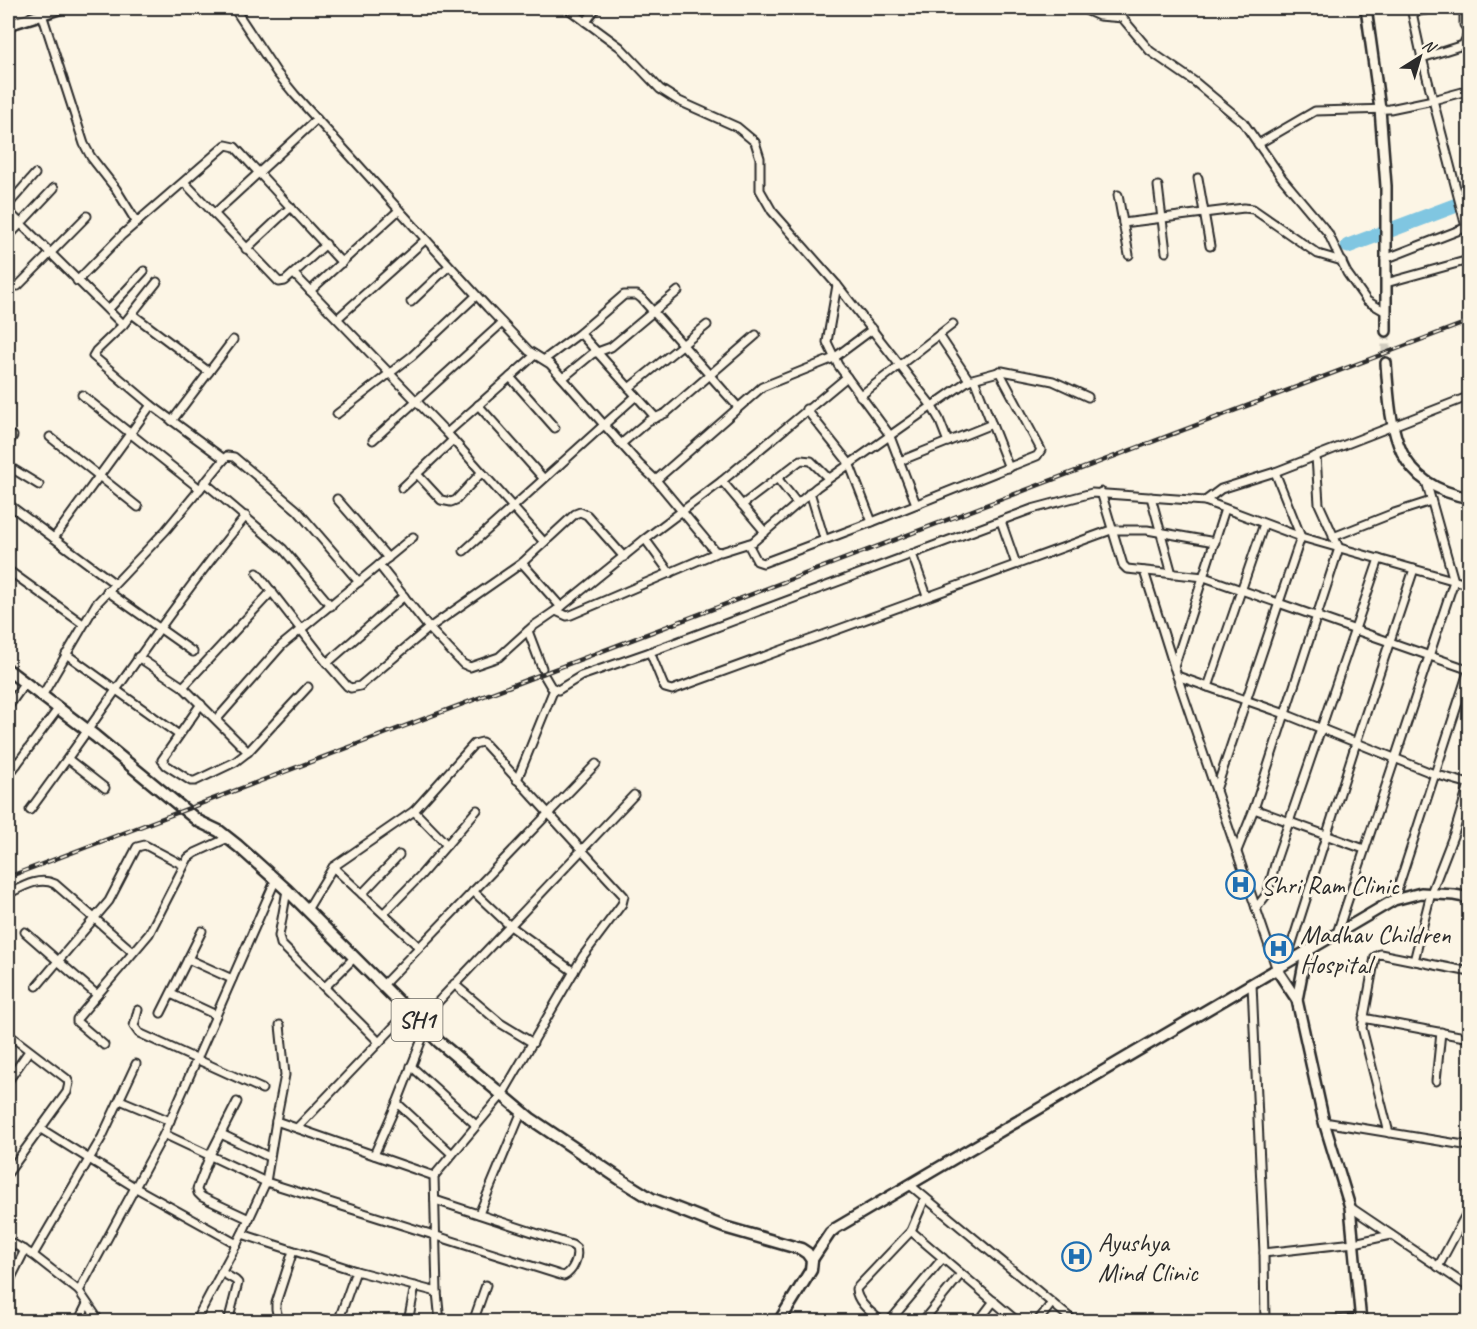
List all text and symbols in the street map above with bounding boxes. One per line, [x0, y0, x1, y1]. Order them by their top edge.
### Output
north arrow [1390, 27, 1450, 87]
text: N [1418, 35, 1441, 59]
hospital icon: Shri Ram Clinic [1224, 869, 1256, 901]
place label: Shri Ram Clinic [1261, 869, 1400, 902]
place label: Madhav Children Hospital [1300, 918, 1451, 981]
hospital icon: Madhav Children Hospital [1263, 933, 1295, 965]
road number: SH1 [392, 999, 442, 1041]
place label: Ayushya Mind Clinic [1098, 1226, 1198, 1289]
hospital icon: Ayushya Mind Clinic [1061, 1241, 1093, 1273]

